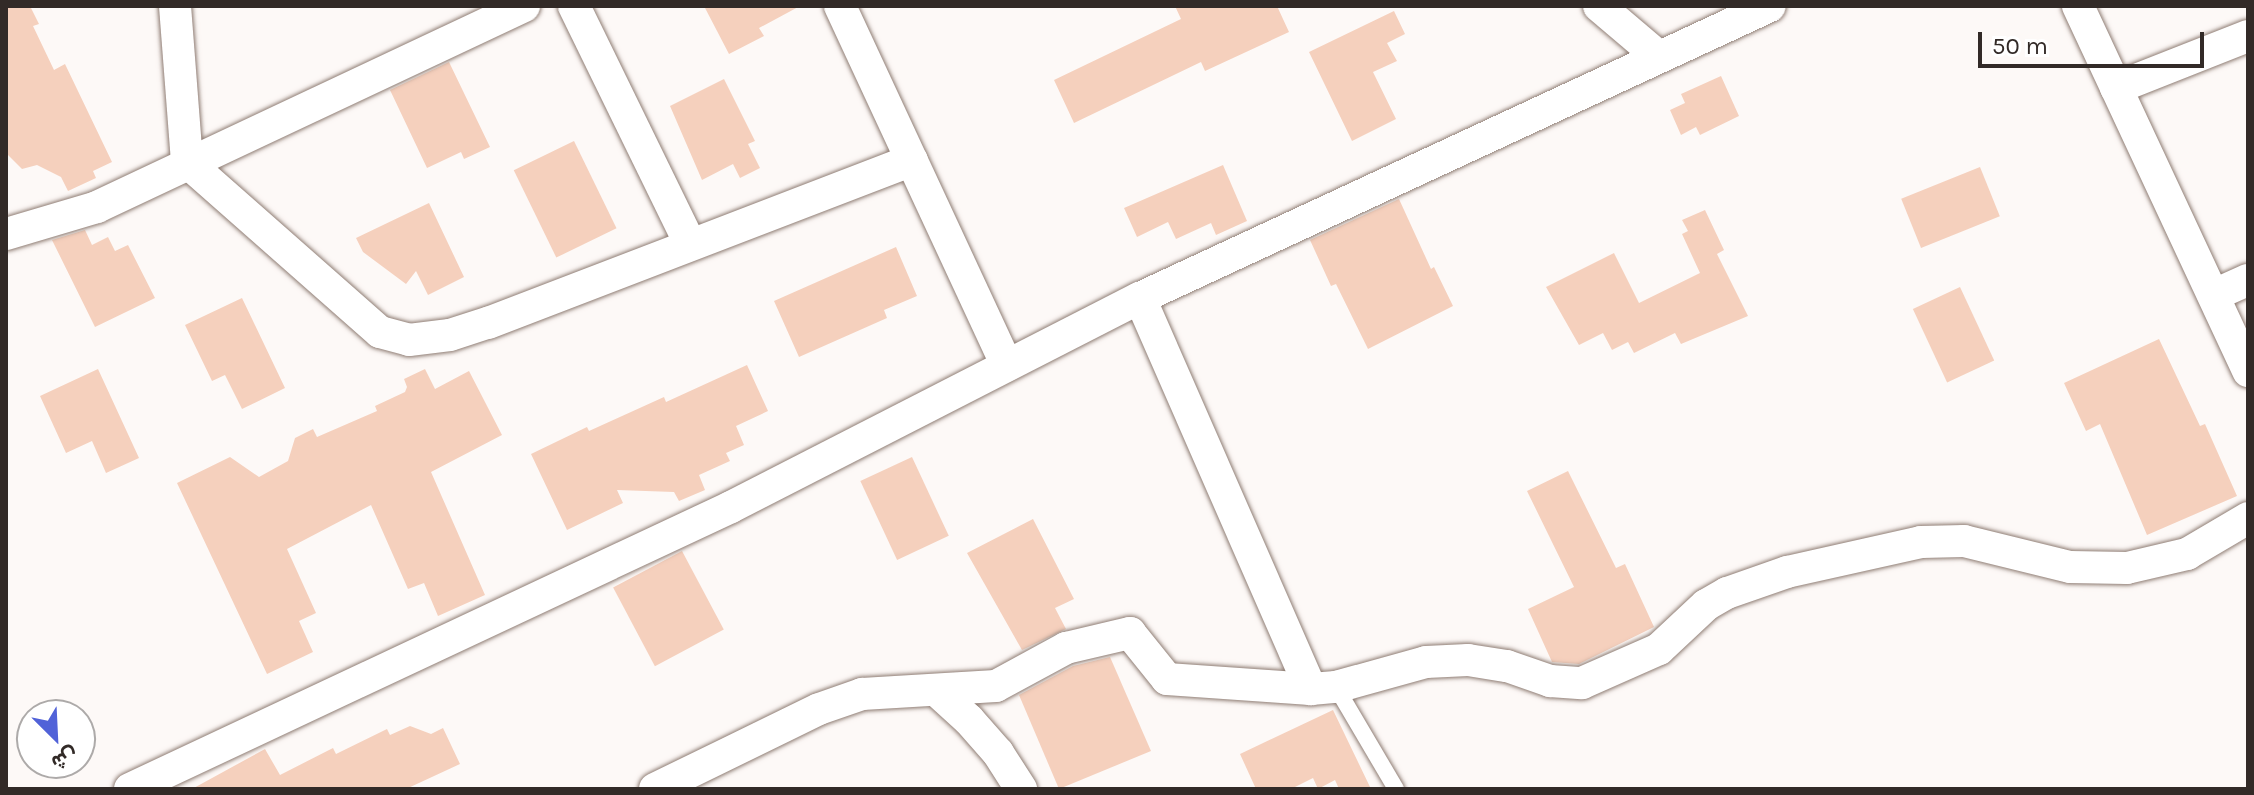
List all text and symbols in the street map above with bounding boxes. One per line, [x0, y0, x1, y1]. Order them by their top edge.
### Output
scale bar [1982, 16, 2208, 66]
text: 50 m [1992, 32, 2048, 60]
north arrow [16, 699, 96, 779]
text: ش [48, 742, 82, 776]

